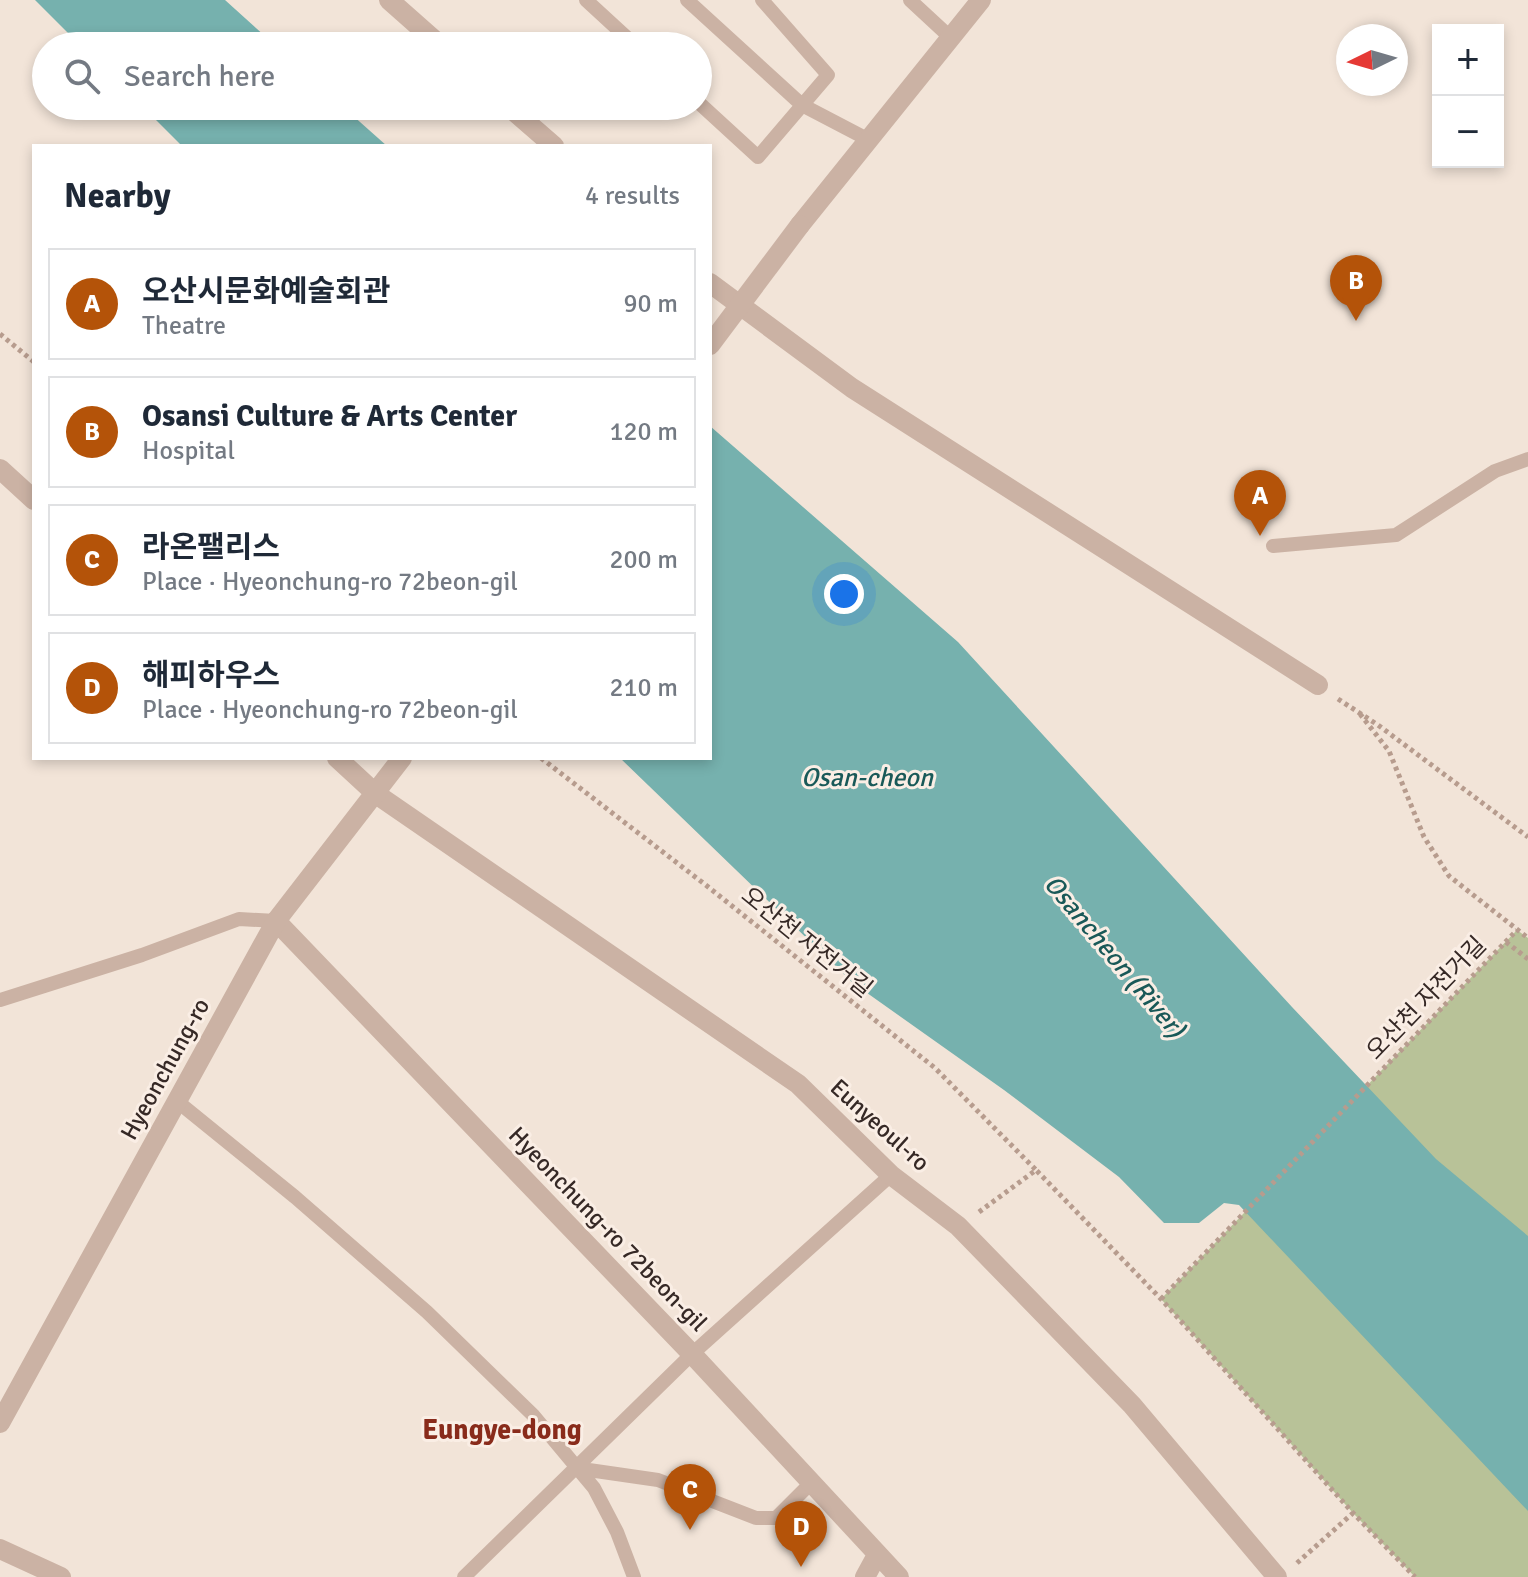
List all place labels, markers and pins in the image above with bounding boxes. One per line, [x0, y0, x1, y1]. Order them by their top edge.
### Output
pin: B [1330, 255, 1382, 321]
pin: A [1234, 470, 1286, 536]
pin: C [664, 1464, 716, 1530]
pin: D [775, 1501, 827, 1567]

